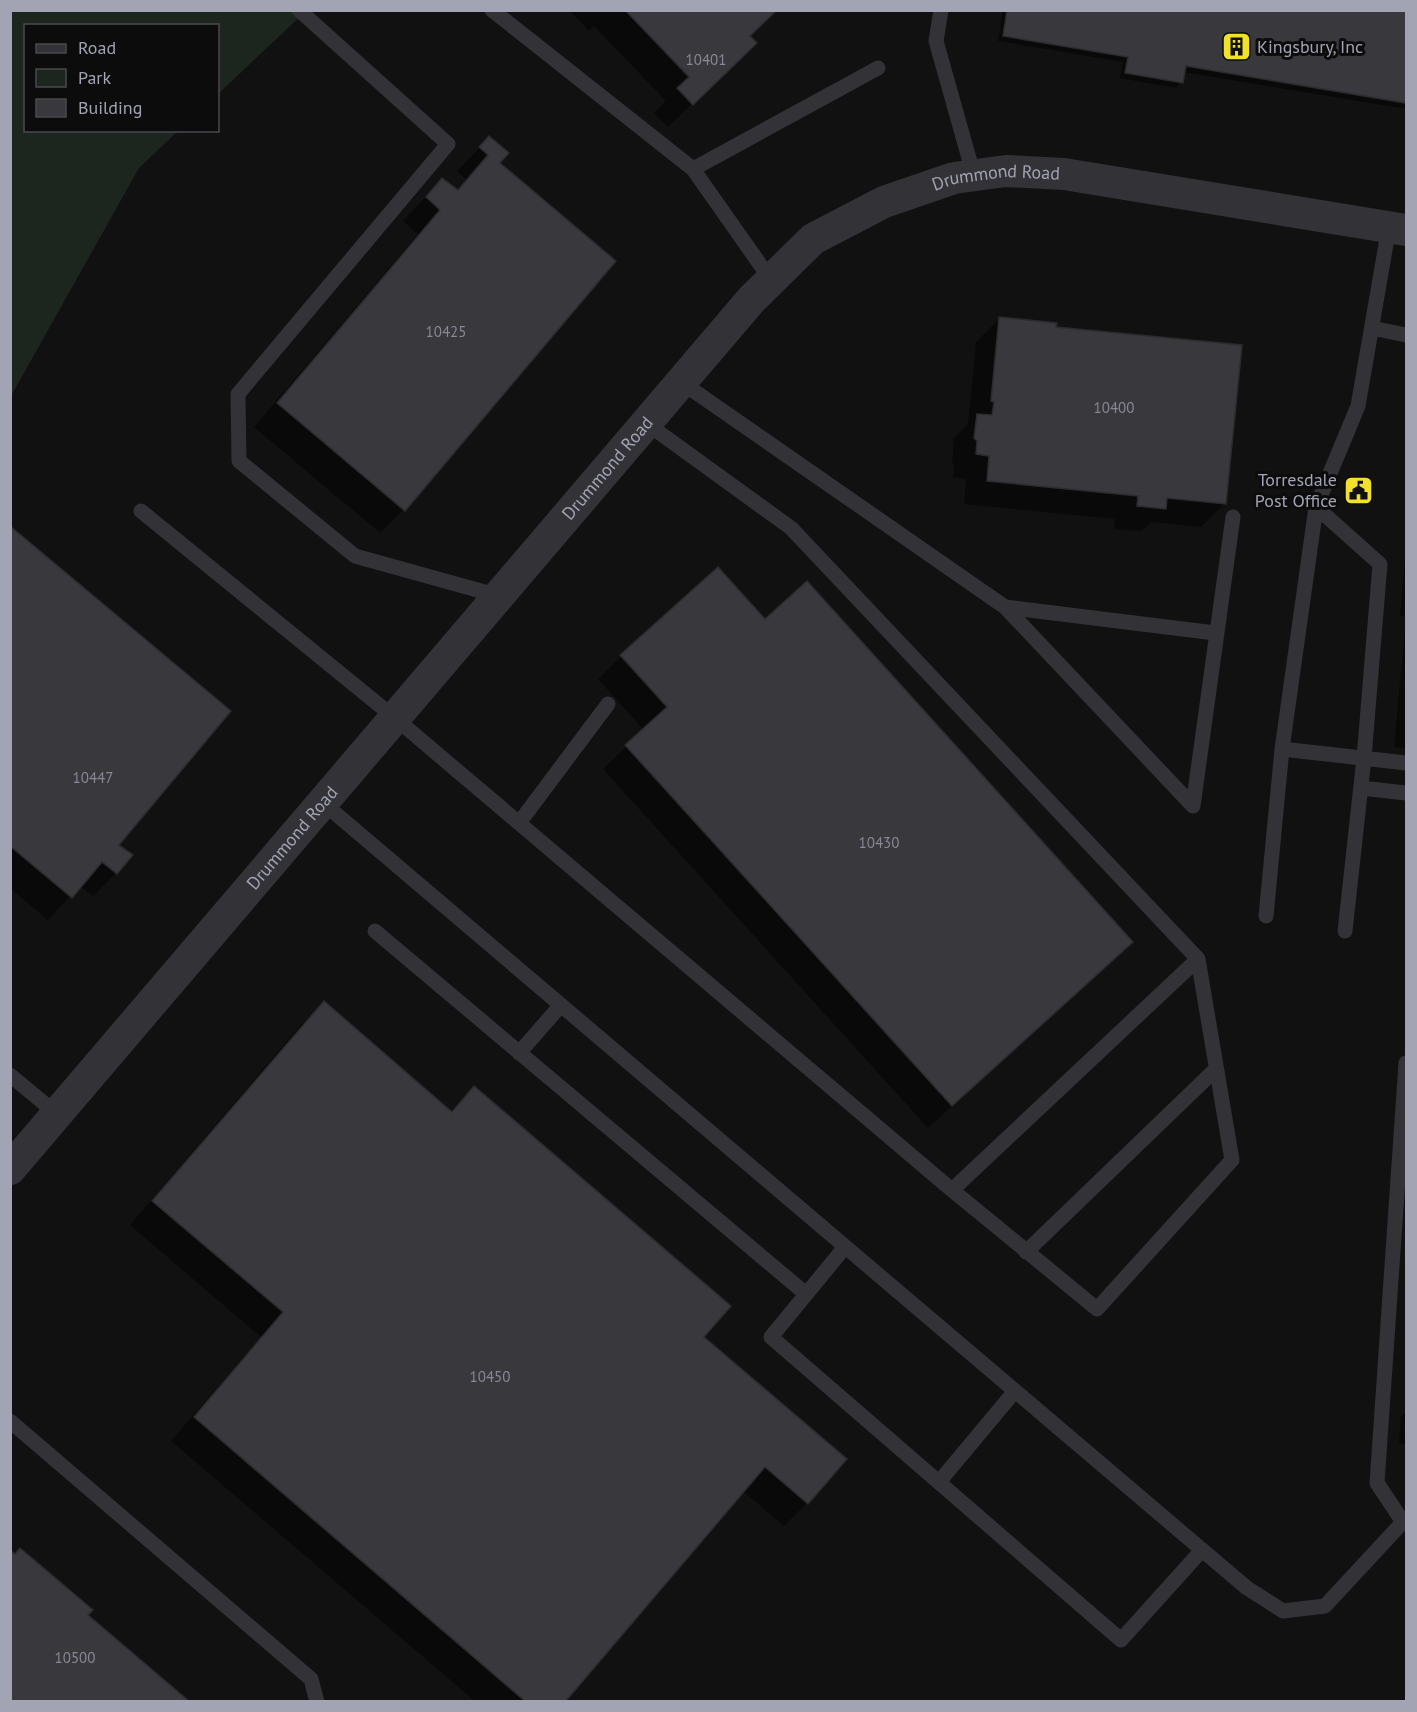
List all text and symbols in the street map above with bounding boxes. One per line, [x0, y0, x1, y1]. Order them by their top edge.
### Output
legend [24, 24, 219, 132]
building icon: Kingsbury, Inc [1220, 31, 1252, 63]
place label: Kingsbury, Inc [1257, 35, 1363, 58]
text: Road [78, 36, 116, 59]
house number: 10401 [686, 50, 726, 69]
text: Park [78, 66, 111, 89]
text: Building [78, 96, 142, 119]
street label: Drummond Road [929, 159, 1061, 196]
house number: 10425 [426, 322, 466, 341]
house number: 10400 [1094, 398, 1134, 417]
street label: Drummond Road [557, 411, 658, 524]
place label: Torresdale Post Office [1255, 468, 1337, 512]
public building icon: Torresdale Post Office [1342, 474, 1374, 506]
house number: 10447 [73, 768, 113, 787]
street label: Drummond Road [241, 781, 343, 894]
house number: 10430 [859, 833, 899, 852]
house number: 10450 [470, 1367, 510, 1386]
house number: 10500 [55, 1648, 95, 1667]

